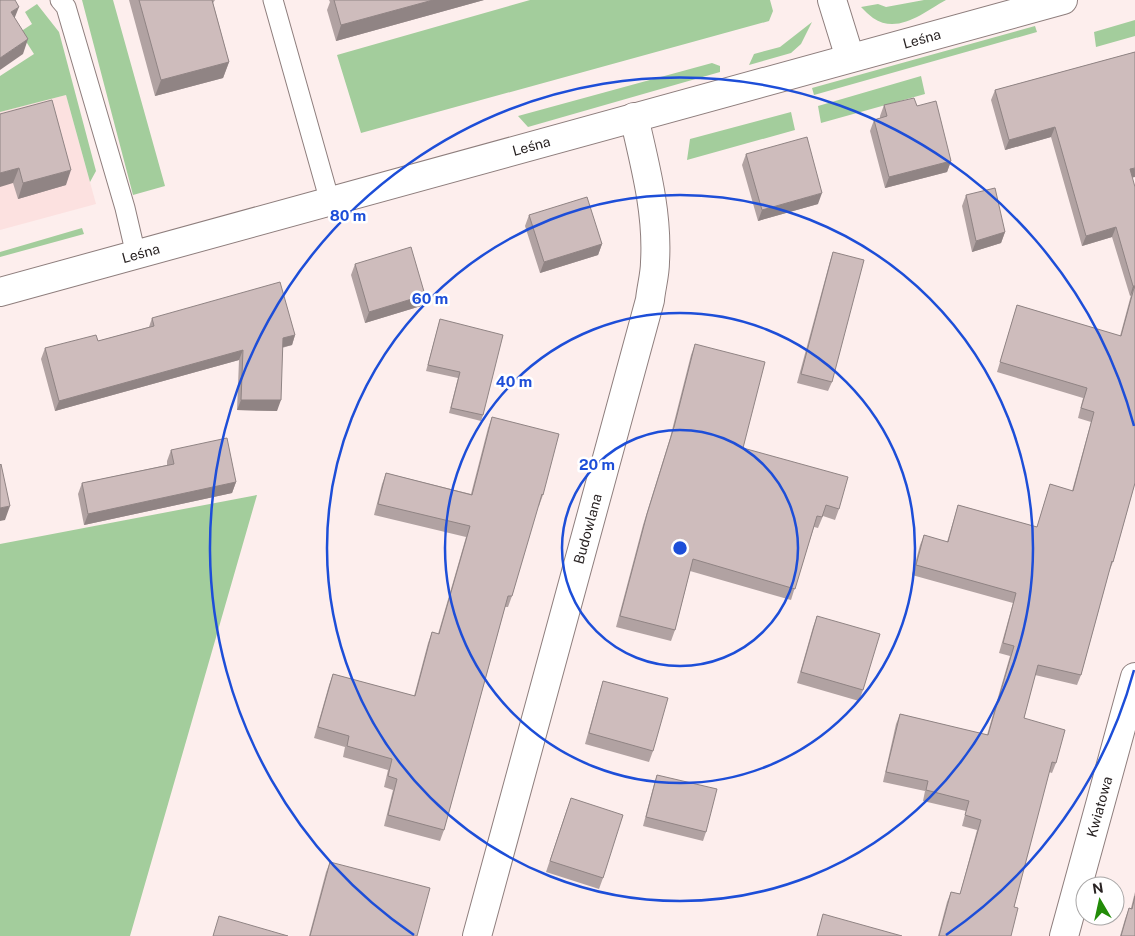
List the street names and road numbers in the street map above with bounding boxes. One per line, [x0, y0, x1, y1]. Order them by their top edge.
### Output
street label: Leśna [901, 26, 943, 52]
street label: Leśna [511, 133, 552, 159]
street label: Leśna [120, 240, 162, 266]
street label: Budowlana [571, 492, 605, 566]
street label: Kwiatowa [1083, 775, 1115, 839]

